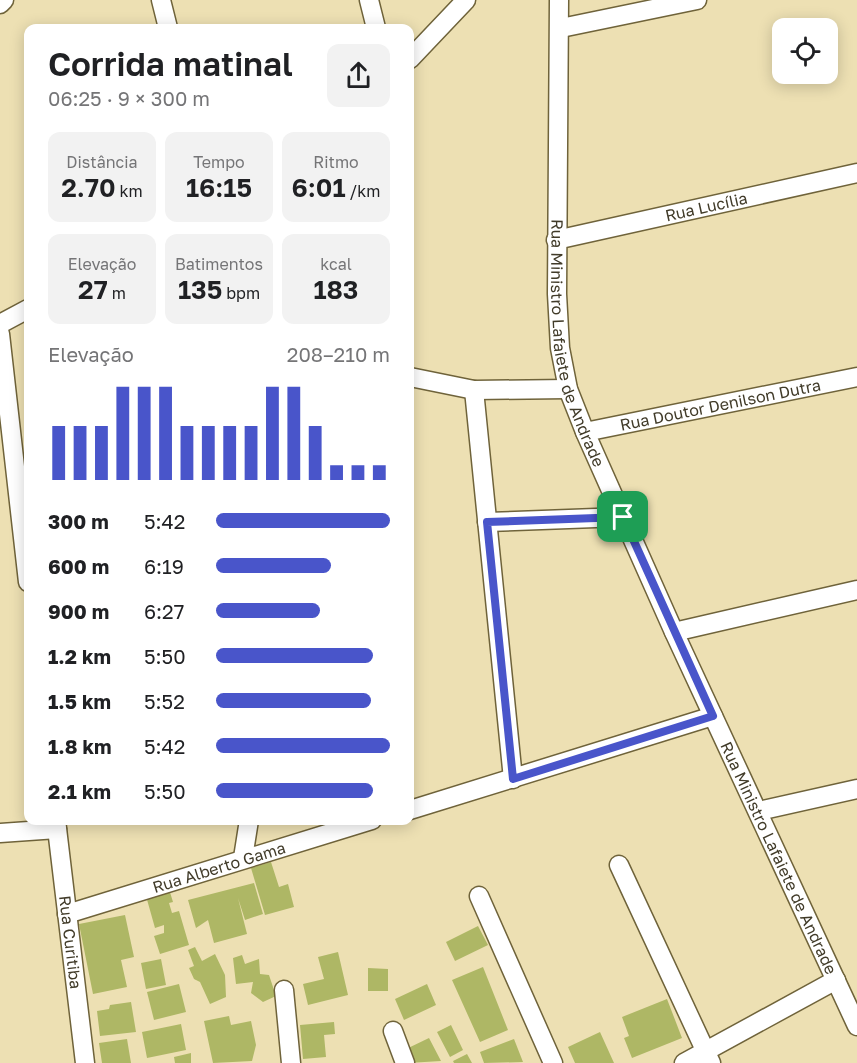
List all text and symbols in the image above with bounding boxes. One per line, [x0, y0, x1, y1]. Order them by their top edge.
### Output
map controls [772, 18, 838, 84]
button: locate [772, 18, 838, 84]
text: Corrida matinal [48, 44, 293, 83]
button: share [327, 44, 390, 107]
text: 06:25 · 9 × 300 m [48, 86, 210, 110]
text: Distância [66, 152, 138, 172]
text: Tempo [193, 152, 245, 172]
text: Ritmo [313, 152, 359, 172]
text: 2.70 [61, 172, 116, 203]
text: 16:15 [186, 172, 252, 203]
text: 6:01 [292, 172, 346, 203]
text: km [116, 181, 143, 201]
text: /km [346, 181, 380, 201]
street label: Rua Lucília [663, 188, 749, 225]
street label: Rua Ministro Lafaiete de Andrade [547, 219, 609, 470]
text: Elevação [68, 254, 136, 274]
text: Batimentos [175, 254, 263, 274]
text: kcal [320, 254, 352, 274]
text: 27 [78, 274, 108, 305]
text: 135 [178, 274, 222, 305]
text: 183 [313, 274, 359, 305]
text: m [108, 283, 126, 303]
text: bpm [222, 283, 260, 303]
text: Elevação [48, 342, 134, 366]
text: 208–210 m [287, 342, 390, 366]
street label: Rua Doutor Denilson Dutra [618, 375, 822, 435]
pin [597, 491, 648, 542]
icon: arrive [606, 500, 639, 533]
text: 300 m [48, 509, 109, 533]
text: 5:42 [144, 509, 185, 533]
text: 600 m [48, 554, 109, 578]
text: 6:19 [144, 554, 184, 578]
text: 900 m [48, 599, 109, 623]
text: 6:27 [144, 599, 184, 623]
text: 1.2 km [48, 644, 111, 668]
text: 5:50 [144, 644, 186, 668]
text: 1.5 km [48, 689, 111, 713]
text: 5:52 [144, 689, 185, 713]
text: 1.8 km [48, 734, 112, 758]
text: 5:42 [144, 734, 185, 758]
street label: Rua Ministro Lafaiete de Andrade [716, 738, 841, 977]
text: 2.1 km [48, 779, 111, 803]
text: 5:50 [144, 779, 186, 803]
street label: Rua Alberto Gama [150, 837, 288, 897]
street label: Rua Curitiba [55, 894, 86, 990]

